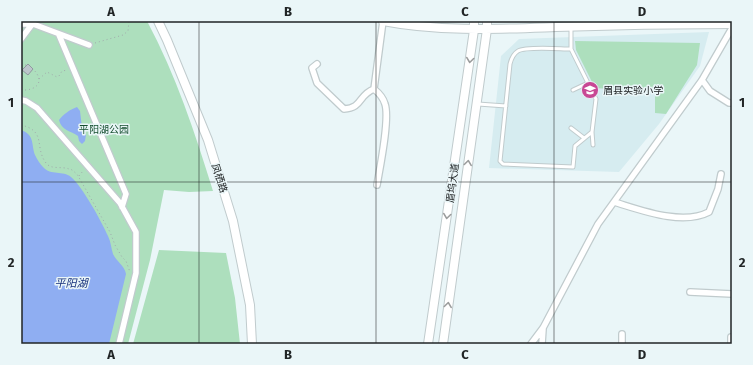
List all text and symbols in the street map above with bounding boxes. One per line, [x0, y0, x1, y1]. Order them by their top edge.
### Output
text: A [106, 4, 115, 19]
text: B [284, 4, 292, 19]
text: C [461, 4, 469, 19]
text: D [638, 4, 647, 19]
one-way arrow [466, 57, 475, 63]
school or university icon: 眉县实验小学 [580, 80, 600, 100]
place label: 眉县实验小学 [603, 85, 663, 97]
text: 1 [8, 95, 14, 110]
text: 1 [739, 95, 745, 110]
park label: 平阳湖公园 [79, 124, 129, 136]
one-way arrow [463, 160, 472, 166]
street label: 凤栖路 [209, 162, 229, 194]
street label: 眉坞大道 [444, 162, 462, 204]
one-way arrow [443, 213, 452, 219]
text: 2 [8, 255, 15, 270]
text: 2 [739, 255, 746, 270]
water label: 平阳湖 [55, 277, 89, 290]
one-way arrow [443, 302, 452, 308]
text: A [106, 347, 115, 362]
text: B [284, 347, 292, 362]
text: C [461, 347, 469, 362]
text: D [638, 347, 647, 362]

